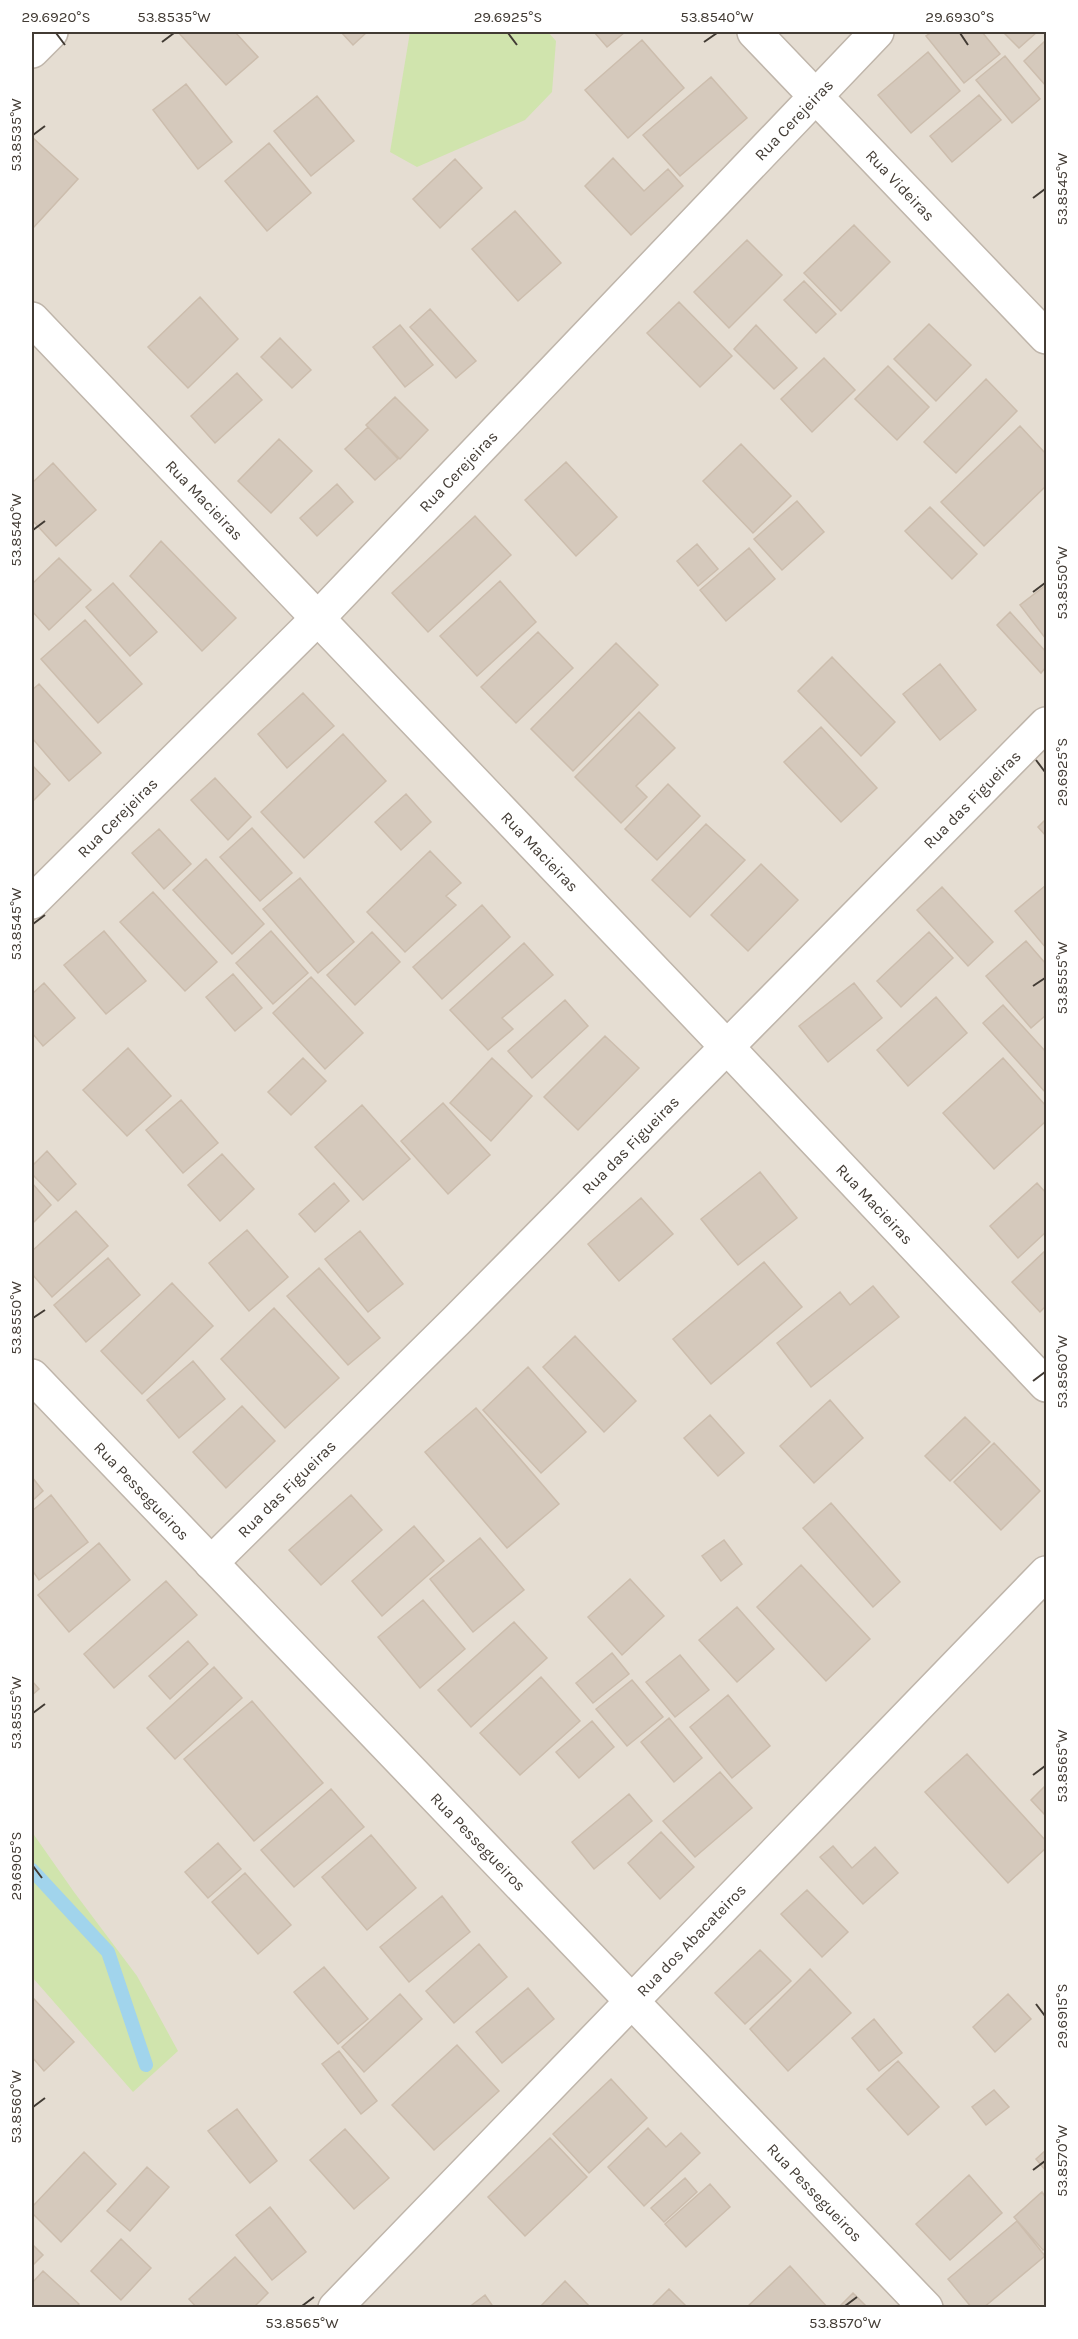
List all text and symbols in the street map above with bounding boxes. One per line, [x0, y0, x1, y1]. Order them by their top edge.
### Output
text: 29.6920°S [21, 8, 91, 26]
text: 53.8535°W [137, 8, 211, 26]
text: 29.6925°S [474, 8, 542, 26]
text: 53.8540°W [680, 8, 754, 26]
text: 29.6930°S [925, 8, 995, 26]
street label: Rua Cerejeiras [751, 75, 837, 164]
text: 53.8535°W [7, 98, 25, 172]
street label: Rua Videiras [862, 146, 939, 225]
text: 53.8545°W [1053, 152, 1071, 226]
street label: Rua Cerejeiras [415, 427, 502, 516]
street label: Rua Macieiras [162, 456, 247, 544]
text: 53.8540°W [7, 493, 25, 567]
text: 53.8550°W [1053, 546, 1071, 620]
text: 29.6925°S [1053, 738, 1071, 806]
street label: Rua das Figueiras [919, 746, 1025, 853]
street label: Rua Cerejeiras [73, 774, 162, 862]
street label: Rua Macieiras [497, 808, 583, 896]
text: 53.8545°W [7, 887, 25, 961]
text: 53.8555°W [1053, 941, 1071, 1015]
street label: Rua das Figueiras [578, 1092, 683, 1198]
street label: Rua Macieiras [832, 1160, 917, 1248]
text: 53.8550°W [7, 1281, 25, 1355]
text: 53.8560°W [1053, 1335, 1071, 1409]
street label: Rua das Figueiras [234, 1436, 340, 1542]
street label: Rua Pessegueiros [90, 1438, 193, 1544]
text: 53.8555°W [7, 1676, 25, 1750]
text: 53.8565°W [1053, 1729, 1071, 1803]
street label: Rua Pessegueiros [427, 1789, 530, 1895]
text: 29.6905°S [7, 1832, 25, 1900]
street label: Rua dos Abacateiros [633, 1880, 750, 2001]
text: 29.6915°S [1053, 1984, 1071, 2048]
text: 53.8560°W [7, 2070, 25, 2144]
text: 53.8570°W [1053, 2124, 1071, 2197]
street label: Rua Pessegueiros [763, 2139, 866, 2246]
text: 53.8565°W [265, 2314, 339, 2332]
text: 53.8570°W [809, 2314, 882, 2332]

